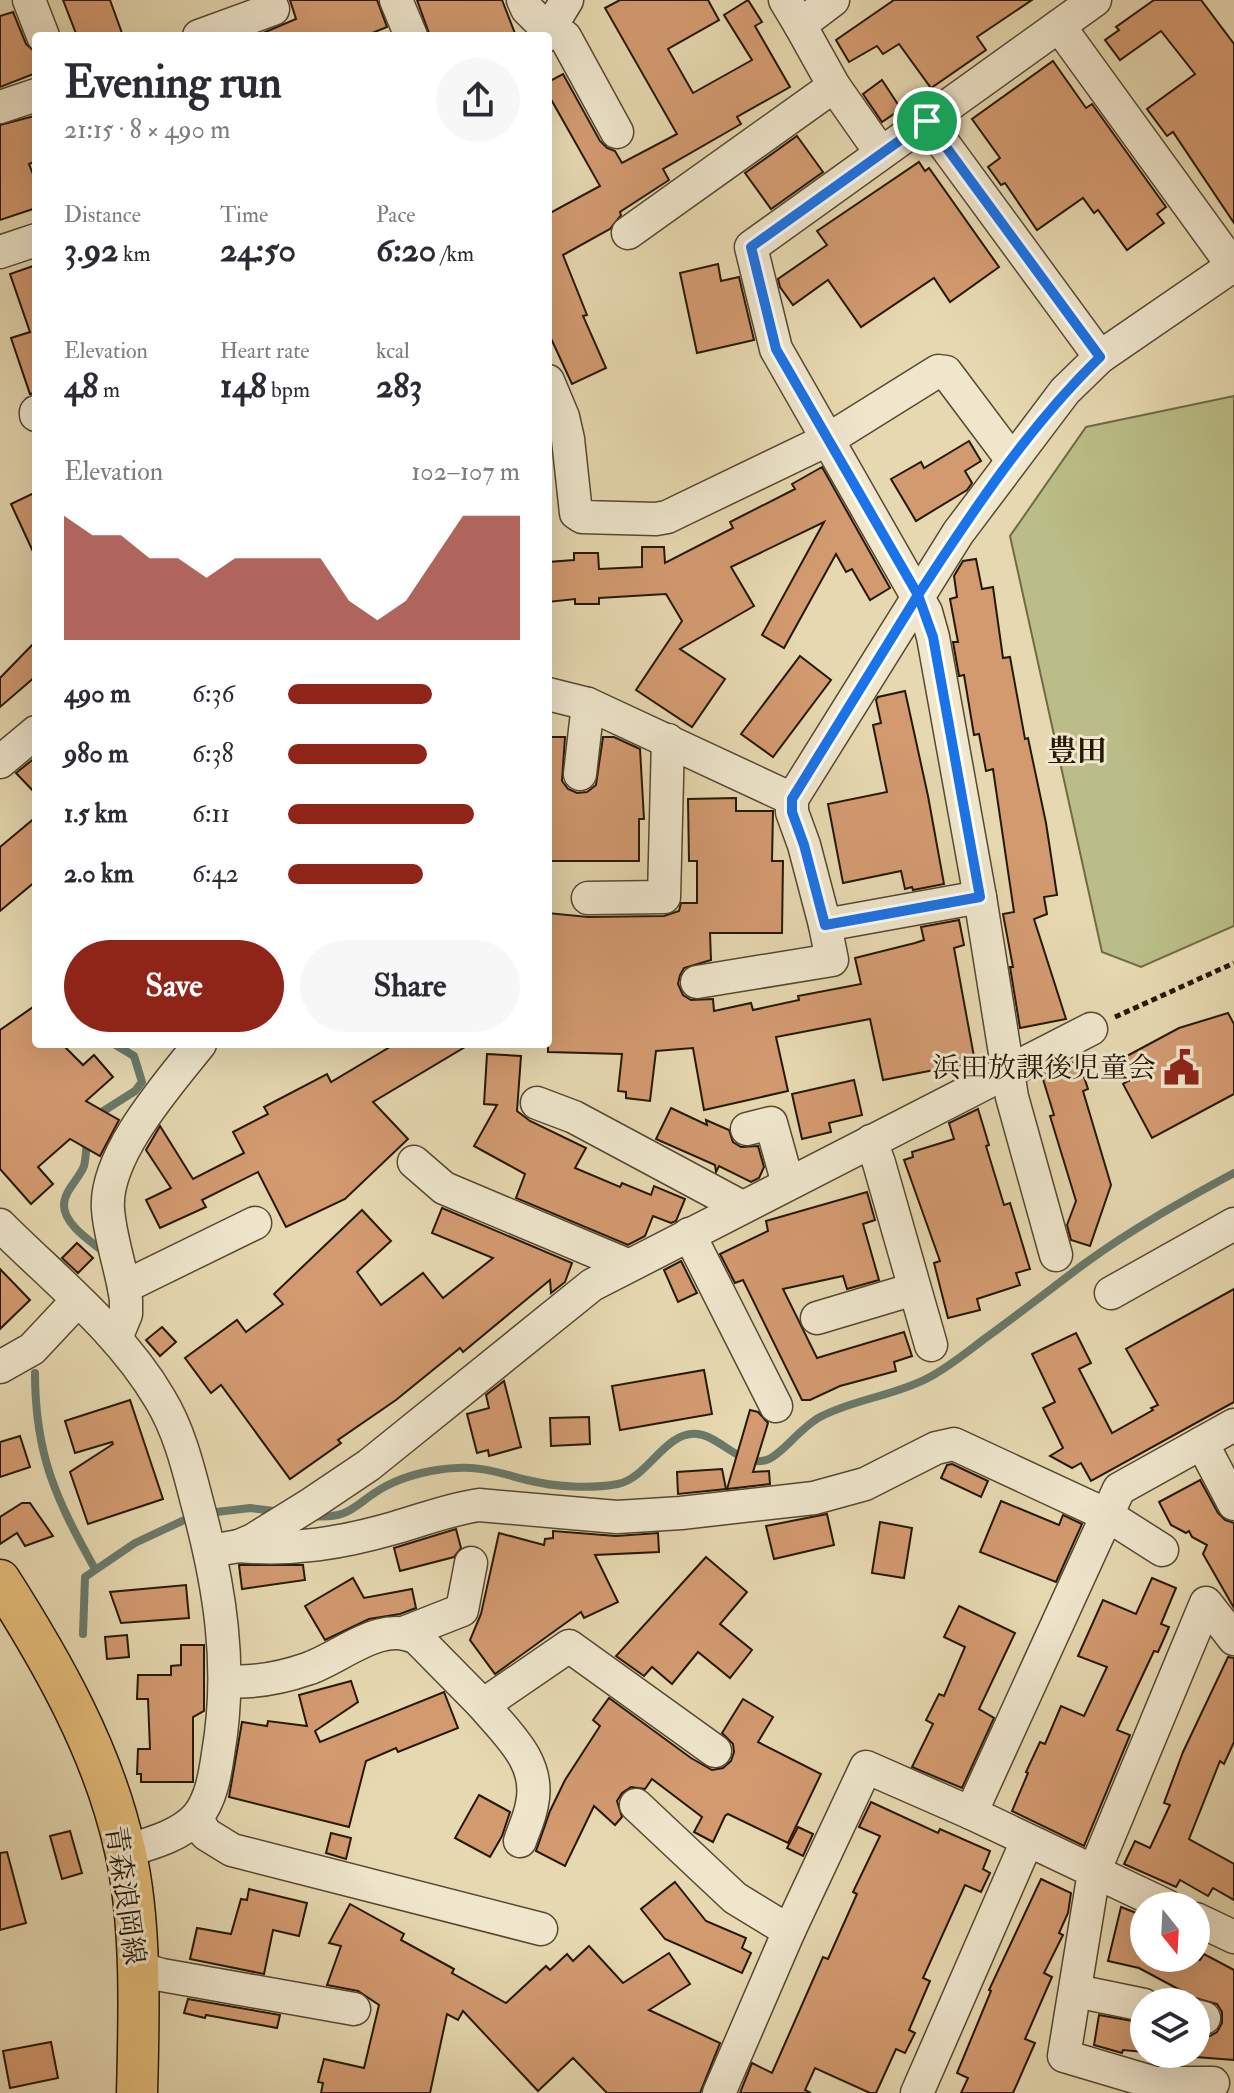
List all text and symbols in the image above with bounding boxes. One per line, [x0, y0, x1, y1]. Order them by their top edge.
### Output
text: Evening run [64, 56, 282, 111]
button: share [436, 58, 520, 142]
pin [893, 87, 961, 155]
icon: arrive [905, 99, 949, 143]
text: 21:15 · 8 × 490 m [64, 114, 230, 146]
text: Distance [64, 201, 141, 229]
text: Time [220, 201, 268, 229]
text: Pace [376, 201, 415, 229]
text: 3.92 [64, 229, 118, 272]
text: 24:50 [220, 229, 296, 272]
text: 6:20 [376, 229, 436, 272]
text: km [118, 240, 150, 268]
text: /km [436, 240, 474, 268]
text: Elevation [64, 337, 148, 365]
text: Heart rate [220, 337, 310, 365]
text: kcal [376, 337, 410, 365]
text: 48 [64, 365, 98, 408]
text: 148 [220, 365, 266, 408]
text: 283 [376, 365, 422, 408]
text: m [98, 376, 120, 404]
text: bpm [266, 376, 310, 404]
text: Elevation [64, 456, 163, 488]
text: 102–107 m [411, 456, 520, 488]
text: 490 m [64, 678, 130, 710]
text: 6:36 [192, 678, 235, 710]
district label: 豊田 [1047, 733, 1107, 770]
text: 980 m [64, 738, 129, 770]
text: 6:38 [192, 738, 234, 770]
text: 1.5 km [64, 798, 127, 830]
text: 6:11 [192, 798, 230, 830]
text: 2.0 km [64, 858, 134, 890]
text: 6:42 [192, 858, 239, 890]
button: Save [64, 940, 284, 1032]
button: Share [300, 940, 520, 1032]
public building icon: 浜田放課後児童会 [1163, 1048, 1201, 1086]
place label: 浜田放課後児童会 [932, 1051, 1156, 1086]
street label: 青森浪岡線 [97, 1823, 152, 1967]
north arrow [1130, 1892, 1210, 1972]
map controls [1130, 1892, 1210, 2068]
button: layers [1130, 1988, 1210, 2068]

